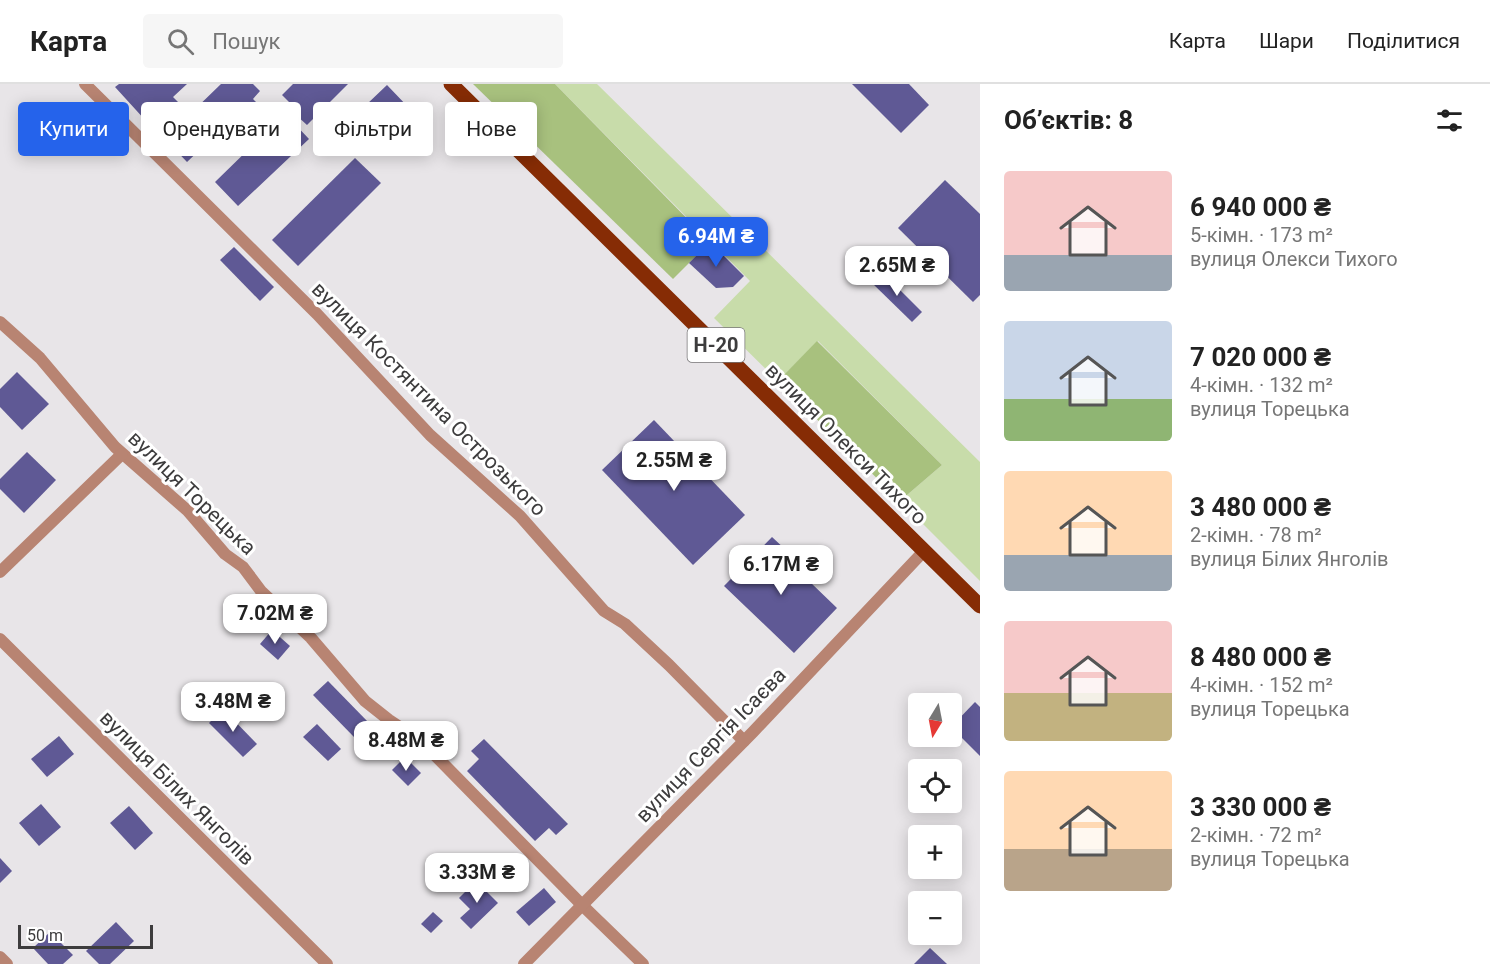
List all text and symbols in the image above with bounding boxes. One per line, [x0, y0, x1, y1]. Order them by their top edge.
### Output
search box [143, 14, 563, 68]
text: Карта [30, 25, 107, 58]
icon: search [164, 25, 197, 58]
text: Пошук [212, 29, 280, 54]
text: Карта [1169, 29, 1226, 53]
text: Шари [1259, 29, 1314, 53]
text: Поділитися [1347, 29, 1460, 53]
chip: Купити [18, 102, 129, 156]
chip: Орендувати [141, 102, 301, 156]
chip: Фільтри [313, 102, 433, 156]
chip: Нове [445, 102, 537, 156]
icon: filters [1433, 104, 1466, 137]
text: Об’єктів: 8 [1004, 105, 1133, 135]
text: 6 940 000 ₴ [1190, 192, 1331, 222]
icon: home [1052, 195, 1124, 267]
pin: 6.94M ₴ [661, 217, 771, 268]
text: 5-кімн. · 173 m² [1190, 223, 1333, 247]
text: 6.94M ₴ [678, 224, 754, 248]
pin: 2.65M ₴ [842, 246, 952, 297]
text: вулиця Олекси Тихого [1190, 247, 1398, 271]
text: 2.65M ₴ [859, 253, 935, 277]
street label: вулиця Костянтина Острозького [307, 277, 551, 521]
road number: Н-20 [688, 328, 744, 362]
text: 7 020 000 ₴ [1190, 342, 1331, 372]
icon: home [1052, 345, 1124, 417]
street label: вулиця Олекси Тихого [760, 358, 932, 530]
text: 4-кімн. · 132 m² [1190, 373, 1333, 397]
text: вулиця Торецька [1190, 397, 1350, 421]
street label: вулиця Торецька [123, 426, 261, 560]
pin: 2.55M ₴ [619, 441, 729, 492]
text: 2.55M ₴ [636, 448, 712, 472]
text: 3 480 000 ₴ [1190, 492, 1331, 522]
icon: home [1052, 495, 1124, 567]
text: 2-кімн. · 78 m² [1190, 523, 1322, 547]
pin: 6.17M ₴ [726, 545, 836, 596]
text: вулиця Білих Янголів [1190, 547, 1388, 571]
text: 6.17M ₴ [743, 552, 819, 576]
pin: 7.02M ₴ [220, 594, 330, 645]
text: 7.02M ₴ [237, 601, 313, 625]
text: 8 480 000 ₴ [1190, 642, 1331, 672]
icon: home [1052, 645, 1124, 717]
street label: вулиця Сергія Ісаєва [631, 663, 791, 827]
text: 4-кімн. · 152 m² [1190, 673, 1333, 697]
pin: 3.48M ₴ [178, 682, 288, 733]
text: 3.48M ₴ [195, 689, 271, 713]
north arrow [908, 693, 962, 747]
map controls [908, 693, 962, 945]
text: вулиця Торецька [1190, 697, 1350, 721]
street label: вулиця Білих Янголів [95, 706, 259, 870]
pin: 8.48M ₴ [351, 721, 461, 772]
text: 8.48M ₴ [368, 728, 444, 752]
button: locate [908, 759, 962, 813]
text: 3 330 000 ₴ [1190, 792, 1331, 822]
icon: home [1052, 795, 1124, 867]
text: 2-кімн. · 72 m² [1190, 823, 1322, 847]
button: + [908, 825, 962, 879]
text: вулиця Торецька [1190, 847, 1350, 871]
pin: 3.33M ₴ [422, 853, 532, 904]
text: 3.33M ₴ [439, 860, 515, 884]
button: − [908, 891, 962, 945]
scale bar [18, 922, 153, 950]
text: 50 m [27, 926, 63, 945]

